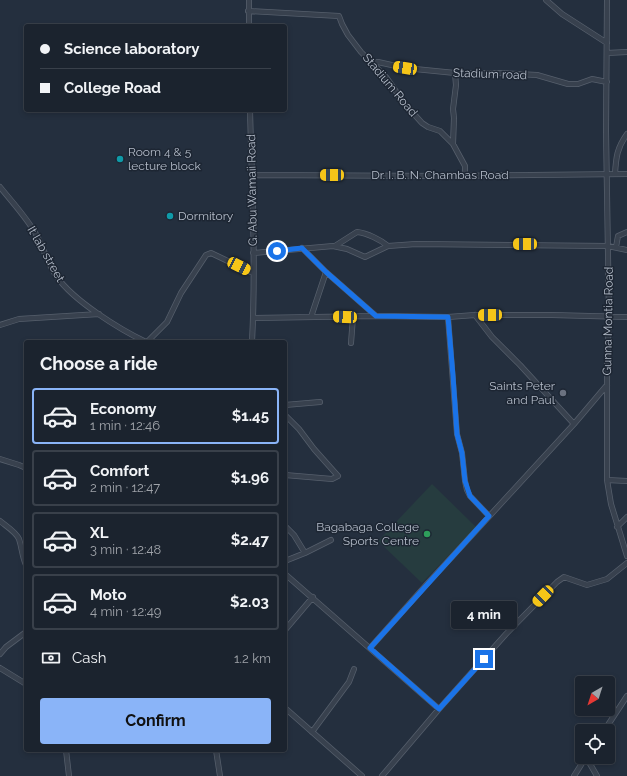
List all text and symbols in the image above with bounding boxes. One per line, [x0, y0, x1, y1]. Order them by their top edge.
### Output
text: Science laboratory [64, 40, 200, 58]
street label: Stadium Road [360, 51, 420, 119]
car [392, 60, 418, 76]
street label: Stadium road [453, 66, 527, 82]
text: College Road [64, 79, 161, 97]
street label: G. Abu Wamaii Road [244, 134, 260, 246]
place label: Room 4 & 5 lecture block [128, 145, 202, 173]
marker: Room 4 & 5 lecture block [115, 154, 125, 164]
street label: Dr. I. B. N. Chambas Road [371, 168, 509, 182]
car [320, 169, 344, 181]
place label: Dormitory [178, 209, 234, 223]
marker: Dormitory [165, 211, 175, 221]
street label: It lab street [24, 224, 68, 284]
car [513, 238, 537, 250]
route start [268, 242, 286, 260]
car [226, 255, 252, 277]
street label: Gunna Montia Road [600, 266, 616, 376]
car [478, 309, 502, 321]
car [333, 310, 357, 324]
text: Choose a ride [40, 353, 158, 374]
place label: Saints Peter and Paul [489, 379, 556, 407]
marker: Saints Peter and Paul [558, 388, 568, 398]
icon: car [42, 398, 78, 434]
text: Economy [90, 400, 157, 418]
text: $1.45 [232, 407, 269, 425]
text: 1 min · 12:46 [90, 418, 160, 433]
icon: car [42, 460, 78, 496]
text: Comfort [90, 462, 149, 480]
text: $1.96 [231, 469, 269, 487]
text: 2 min · 12:47 [90, 480, 160, 495]
place label: Bagabaga College Sports Centre [316, 520, 419, 548]
icon: car [42, 522, 78, 558]
text: XL [90, 524, 108, 542]
marker: Bagabaga College Sports Centre [422, 529, 432, 539]
text: $2.47 [231, 531, 269, 549]
text: 3 min · 12:48 [90, 542, 161, 557]
car [530, 583, 556, 609]
icon: car [42, 584, 78, 620]
text: Moto [90, 586, 127, 604]
text: $2.03 [230, 593, 269, 611]
callout: 4 min [451, 601, 517, 629]
text: 4 min · 12:49 [90, 604, 161, 619]
text: 4 min [467, 607, 501, 622]
icon: cash [40, 647, 62, 669]
text: Cash [72, 649, 106, 667]
route end [475, 650, 493, 668]
text: 1.2 km [234, 651, 271, 666]
north arrow [575, 676, 615, 716]
map controls [575, 676, 615, 764]
button: Confirm [40, 698, 271, 744]
button: locate [575, 724, 615, 764]

